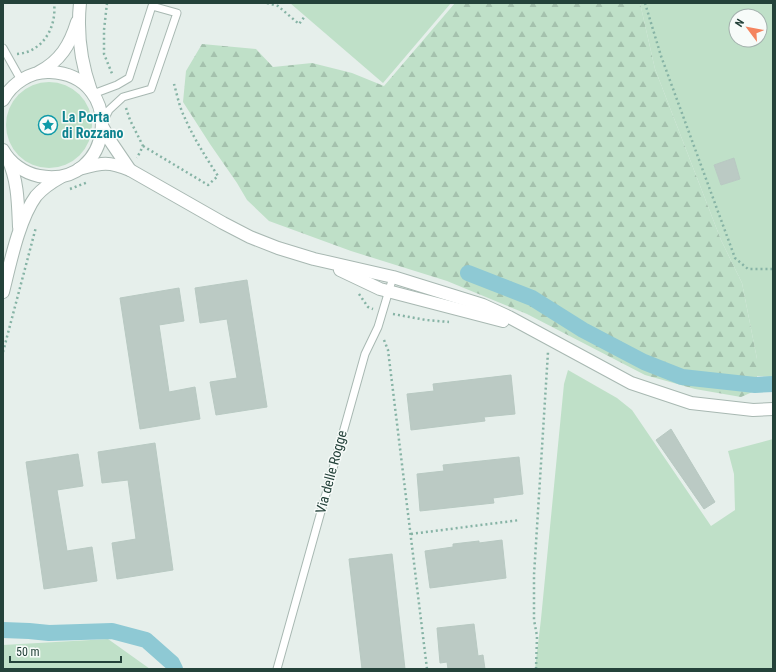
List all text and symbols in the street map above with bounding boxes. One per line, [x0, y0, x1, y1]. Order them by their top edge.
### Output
north arrow [728, 8, 768, 48]
text: N [733, 16, 747, 29]
place label: La Porta di Rozzano [62, 109, 123, 141]
place icon: La Porta di Rozzano [37, 114, 59, 136]
street label: Via delle Rogge [312, 428, 350, 515]
scale bar [10, 638, 121, 664]
text: 50 m [16, 645, 40, 659]

